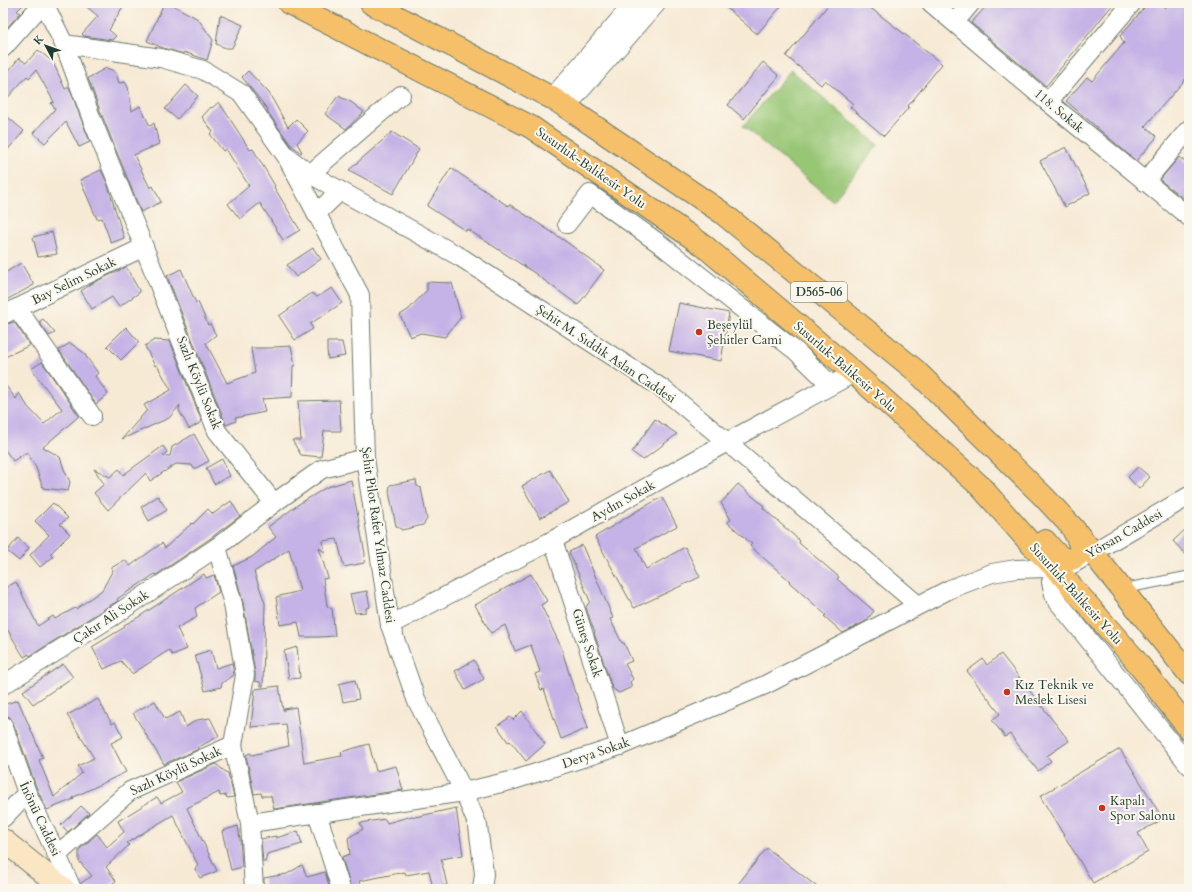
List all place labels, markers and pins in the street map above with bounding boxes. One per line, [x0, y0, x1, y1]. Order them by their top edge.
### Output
place label: Beşeylül Şehitler Cami [707, 316, 782, 349]
marker: Beşeylül Şehitler Cami [694, 327, 704, 337]
place label: Kız Teknik ve Meslek Lisesi [1015, 676, 1094, 709]
marker: Kız Teknik ve Meslek Lisesi [1002, 687, 1012, 697]
place label: Kapalı Spor Salonu [1110, 792, 1176, 825]
marker: Kapalı Spor Salonu [1097, 803, 1107, 813]

